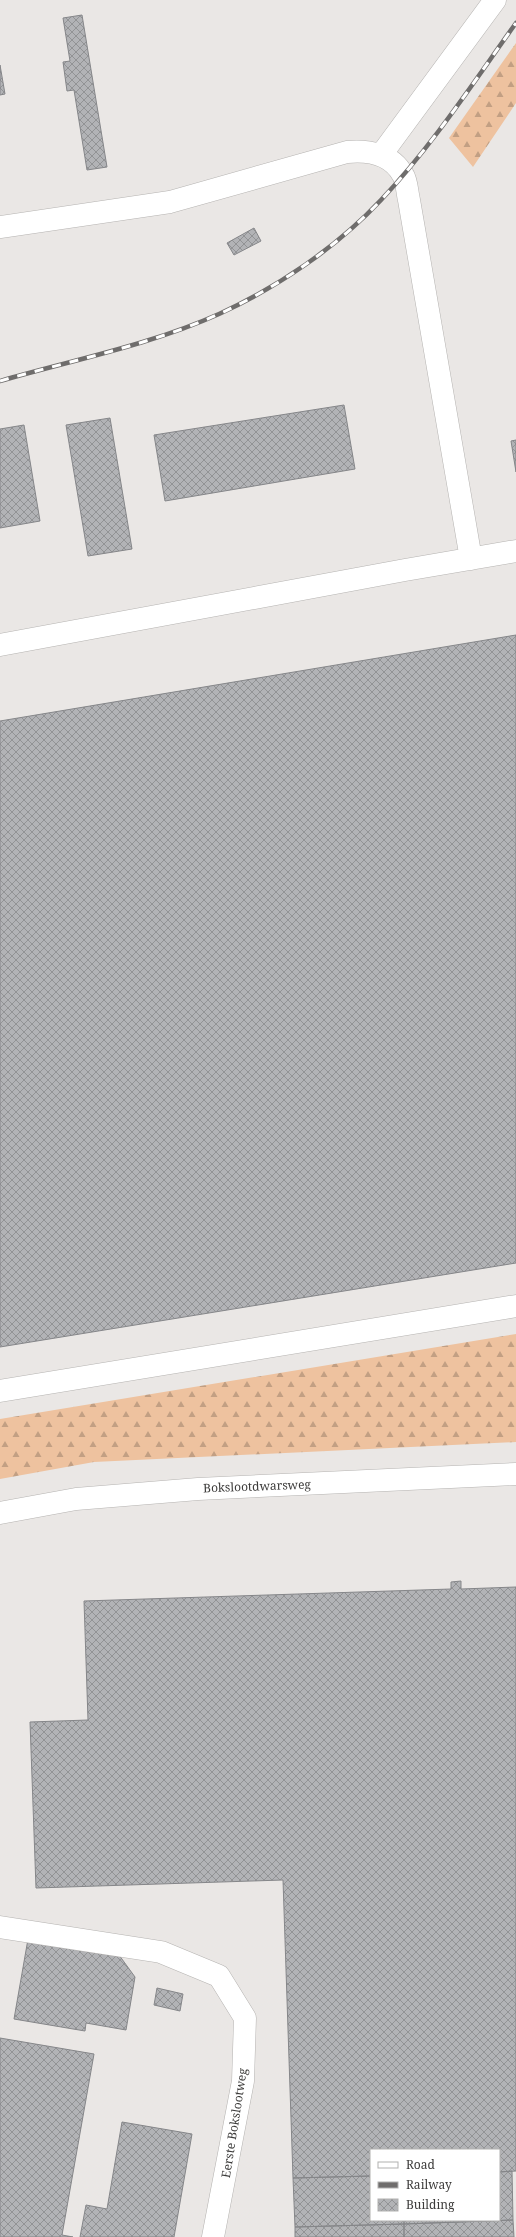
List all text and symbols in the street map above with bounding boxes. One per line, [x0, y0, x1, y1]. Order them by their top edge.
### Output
street label: Bokslootdwarsweg [203, 1476, 312, 1496]
street label: Eerste Bokslootweg [217, 2066, 251, 2179]
legend [370, 2149, 500, 2221]
text: Road [406, 2156, 436, 2173]
text: Railway [406, 2176, 452, 2193]
text: Building [406, 2196, 455, 2213]

